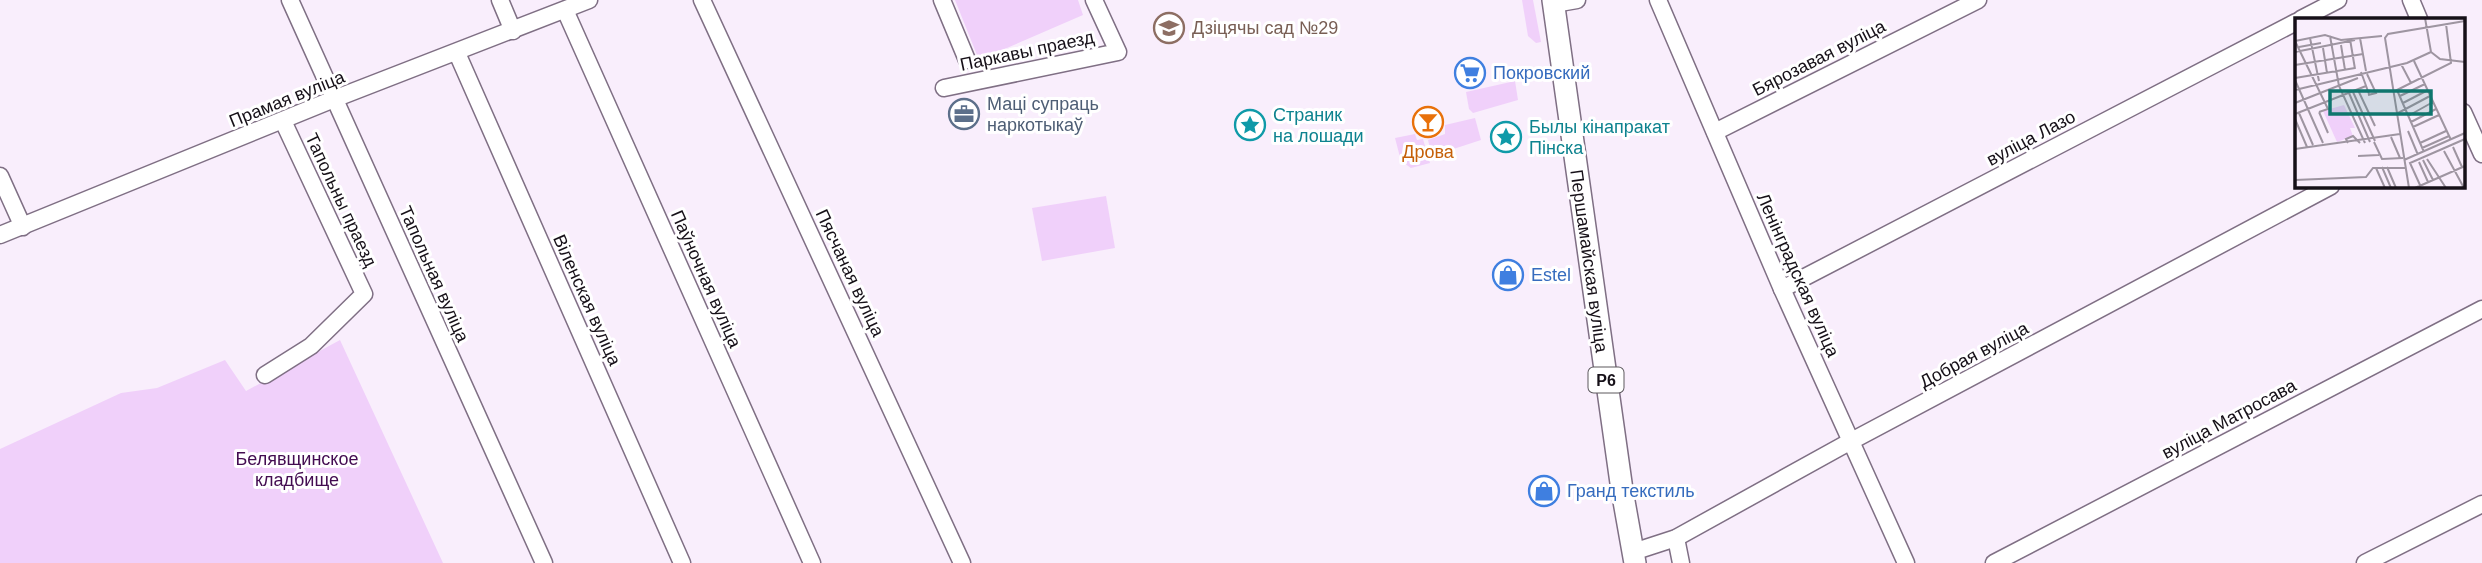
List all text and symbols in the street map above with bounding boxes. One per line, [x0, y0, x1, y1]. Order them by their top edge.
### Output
school or university icon: Дзіцячы сад №29 [1152, 11, 1186, 45]
street label: Бярозавая вуліца [1749, 15, 1890, 100]
place label: Дзіцячы сад №29 [1192, 18, 1338, 38]
inset map [2295, 18, 2464, 187]
street label: Паркавы праезд [958, 27, 1096, 75]
supermarket icon: Покровский [1453, 56, 1487, 90]
place label: Покровский [1493, 63, 1590, 83]
street label: Прамая вуліца [226, 66, 349, 131]
place label: Маці супраць наркотыкаў [987, 94, 1099, 135]
office icon: Маці супраць наркотыкаў [947, 97, 981, 131]
place label: Страник на лошади [1273, 105, 1364, 146]
bar icon: Дрова [1411, 105, 1445, 139]
street label: вуліца Лазо [1983, 106, 2079, 170]
place icon: Страник на лошади [1233, 108, 1267, 142]
place label: Былы кінапракат Пінска [1529, 117, 1670, 158]
place icon: Былы кінапракат Пінска [1489, 120, 1523, 154]
street label: Тапольны праезд [301, 130, 381, 270]
place label: Дрова [1402, 142, 1455, 162]
street label: Першамайская вуліца [1566, 168, 1612, 355]
street label: Ленінградская вуліца [1753, 190, 1844, 361]
street label: Тапольная вуліца [395, 203, 473, 346]
street label: Пясчаная вуліца [812, 206, 889, 341]
street label: Паўночная вуліца [667, 207, 746, 352]
street label: Віленская вуліца [549, 231, 625, 369]
shop icon: Estel [1491, 258, 1525, 292]
place label: Estel [1531, 265, 1571, 285]
street label: Добрая вуліца [1916, 318, 2033, 392]
road number: Р6 [1588, 368, 1624, 392]
street label: вуліца Матросава [2158, 375, 2300, 463]
park label: Белявщинское кладбище [236, 449, 358, 490]
shop icon: Гранд текстиль [1527, 474, 1561, 508]
place label: Гранд текстиль [1567, 481, 1695, 501]

